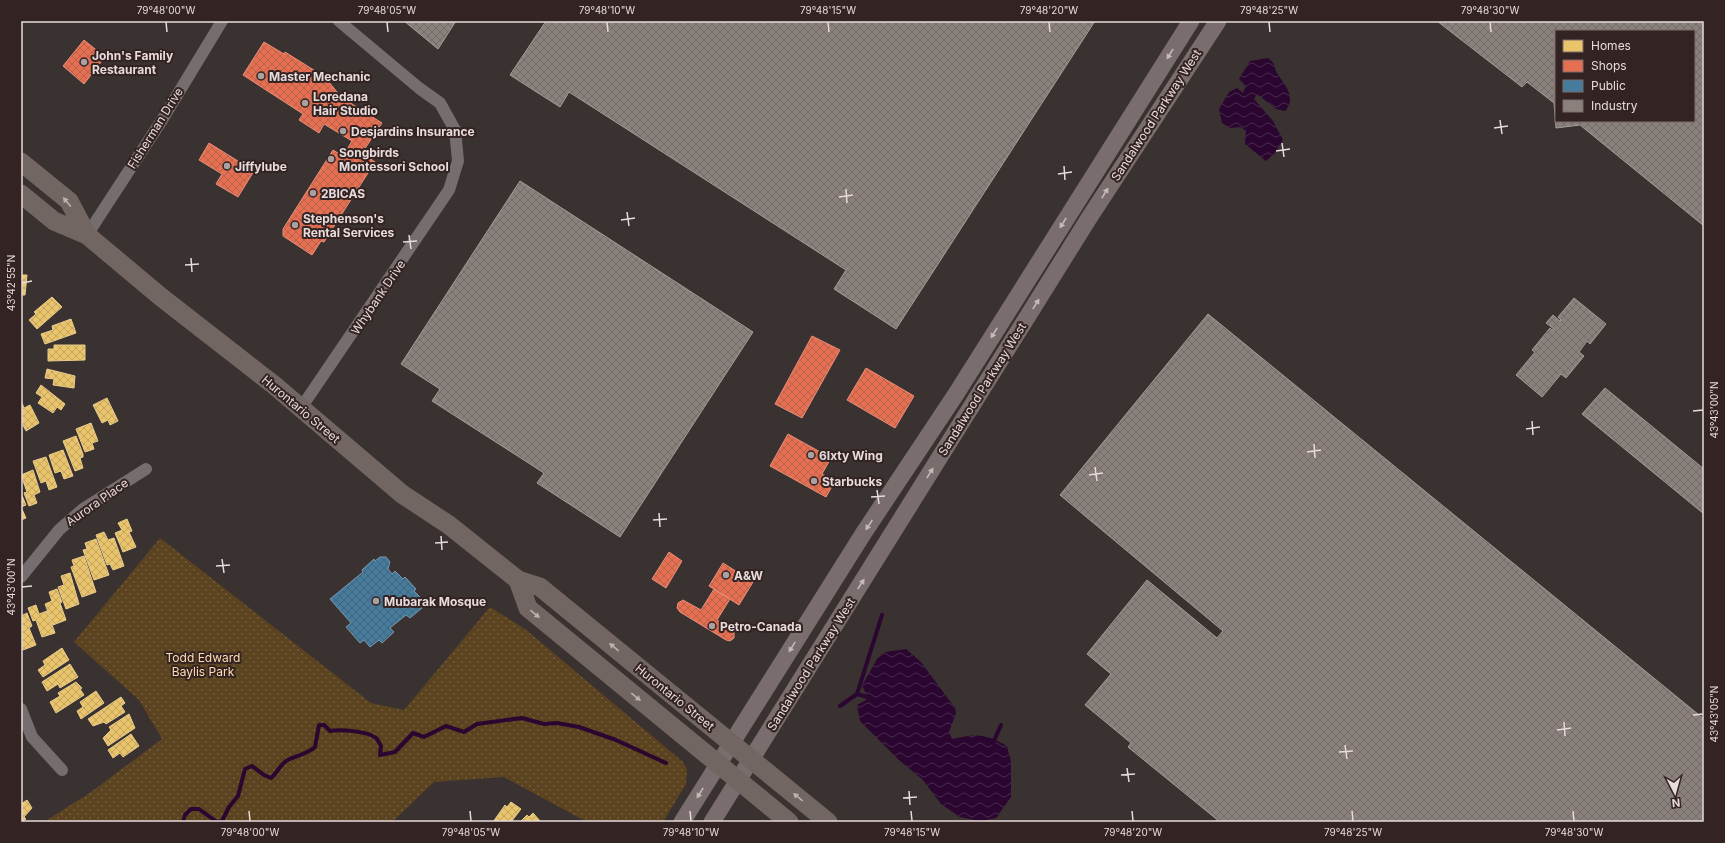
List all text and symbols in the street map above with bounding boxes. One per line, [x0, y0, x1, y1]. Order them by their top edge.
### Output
text: 79°48'00"W [137, 4, 195, 16]
text: 79°48'05"W [358, 4, 416, 16]
text: 79°48'10"W [579, 4, 635, 16]
text: 79°48'15"W [800, 4, 856, 16]
text: 79°48'20"W [1020, 4, 1078, 16]
text: 79°48'25"W [1240, 4, 1298, 16]
text: 79°48'30"W [1461, 4, 1519, 16]
legend [1555, 30, 1695, 122]
text: Homes [1591, 38, 1631, 53]
street label: Sandalwood Parkway West [1108, 46, 1204, 184]
place label: John's Family Restaurant [92, 48, 174, 77]
one-way arrow [1166, 49, 1174, 59]
marker: John's Family Restaurant [79, 57, 89, 67]
text: Shops [1591, 58, 1627, 73]
place label: Master Mechanic [269, 69, 371, 84]
marker: Master Mechanic [256, 71, 266, 81]
text: Public [1591, 78, 1626, 93]
street label: Fisherman Drive [124, 85, 186, 171]
place label: Loredana Hair Studio [313, 89, 378, 118]
marker: Loredana Hair Studio [300, 98, 310, 108]
text: Industry [1591, 98, 1638, 113]
place label: Desjardins Insurance [351, 124, 475, 139]
marker: Desjardins Insurance [338, 126, 348, 136]
place label: Songbirds Montessori School [339, 145, 449, 174]
marker: Songbirds Montessori School [326, 154, 336, 164]
place label: Jiffylube [235, 159, 287, 174]
marker: Jiffylube [222, 161, 232, 171]
place label: 2BICAS [321, 186, 365, 201]
marker: 2BICAS [308, 188, 318, 198]
one-way arrow [1101, 188, 1108, 199]
one-way arrow [63, 197, 72, 207]
place label: Stephenson's Rental Services [303, 211, 395, 240]
one-way arrow [1059, 218, 1067, 228]
marker: Stephenson's Rental Services [290, 220, 300, 230]
text: 43°42'55"N [5, 255, 17, 311]
street label: Whybank Drive [348, 257, 408, 337]
one-way arrow [1032, 298, 1039, 310]
street label: Sandalwood Parkway West [935, 320, 1029, 458]
one-way arrow [991, 327, 998, 339]
street label: Hurontario Street [259, 372, 343, 446]
text: 43°43'00"N [1708, 381, 1720, 439]
place label: 6Ixty Wing [819, 448, 883, 463]
marker: 6Ixty Wing [806, 450, 816, 460]
one-way arrow [926, 467, 933, 479]
place label: Starbucks [822, 474, 882, 489]
street label: Aurora Place [63, 475, 131, 529]
marker: Starbucks [809, 476, 819, 486]
one-way arrow [865, 520, 873, 530]
text: 43°43'00"N [5, 558, 17, 616]
place label: A&W [734, 568, 764, 583]
marker: A&W [721, 570, 731, 580]
one-way arrow [857, 579, 865, 589]
place label: Mubarak Mosque [384, 594, 486, 609]
street label: Sandalwood Parkway West [764, 595, 858, 733]
marker: Mubarak Mosque [371, 596, 381, 606]
one-way arrow [529, 610, 540, 619]
place label: Petro-Canada [720, 619, 802, 634]
marker: Petro-Canada [707, 621, 717, 631]
one-way arrow [788, 642, 796, 652]
one-way arrow [609, 643, 620, 652]
park label: Todd Edward Baylis Park [166, 650, 240, 679]
street label: Hurontario Street [632, 661, 718, 734]
text: 43°43'05"N [1708, 686, 1720, 742]
one-way arrow [630, 692, 641, 701]
north arrow [1655, 773, 1695, 813]
one-way arrow [696, 788, 704, 798]
one-way arrow [793, 793, 804, 802]
text: N [1671, 796, 1681, 810]
text: 79°48'00"W [221, 826, 279, 838]
text: 79°48'05"W [442, 826, 500, 838]
text: 79°48'10"W [663, 826, 719, 838]
text: 79°48'15"W [884, 826, 940, 838]
text: 79°48'20"W [1104, 826, 1162, 838]
text: 79°48'25"W [1324, 826, 1382, 838]
text: 79°48'30"W [1545, 826, 1603, 838]

